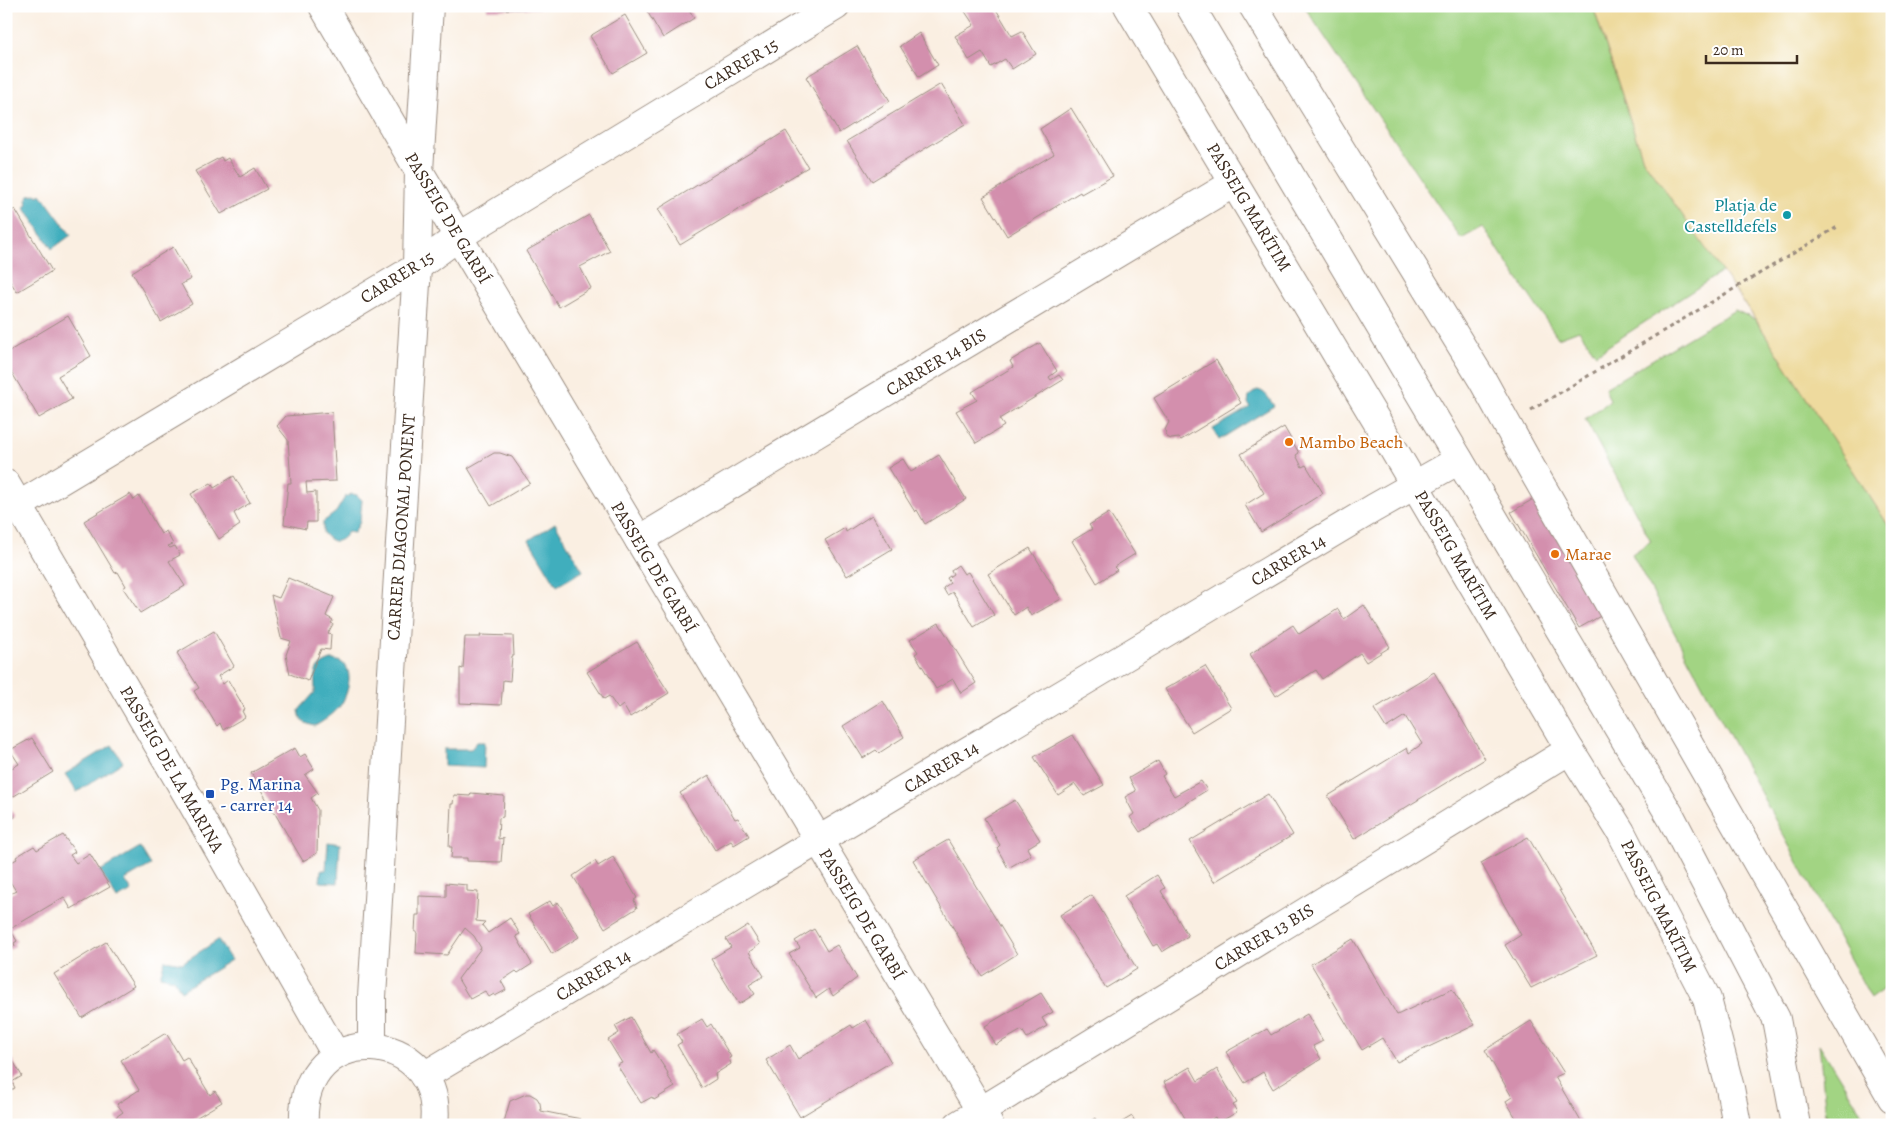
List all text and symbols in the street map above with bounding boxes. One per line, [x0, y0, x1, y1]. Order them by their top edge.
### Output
street label: CARRER 15 [699, 32, 783, 96]
scale bar [1706, 32, 1797, 64]
text: 20 m [1713, 40, 1744, 60]
street label: PASSEIG MARÍTIM [1201, 138, 1297, 276]
street label: PASSEIG DE GARBÍ [399, 148, 497, 288]
place label: Platja de Castelldefels [1684, 193, 1777, 238]
marker: Platja de Castelldefels [1781, 209, 1793, 221]
street label: CARRER 15 [355, 245, 439, 309]
street label: CARRER 14 BIS [881, 322, 991, 402]
street label: CARRER DIAGONAL PONENT [381, 413, 421, 641]
place label: Mambo Beach [1299, 430, 1404, 454]
marker: Mambo Beach [1283, 436, 1295, 448]
street label: PASSEIG MARÍTIM [1409, 486, 1503, 624]
street label: PASSEIG DE GARBÍ [605, 497, 703, 637]
street label: CARRER 14 [1246, 528, 1330, 592]
place label: Marae [1565, 542, 1612, 566]
marker: Marae [1549, 548, 1561, 560]
street label: PASSEIG DE LA MARINA [114, 681, 230, 857]
street label: CARRER 14 [899, 735, 983, 799]
place label: Pg. Marina - carrer 14 [220, 772, 302, 817]
marker: Pg. Marina - carrer 14 [204, 788, 216, 800]
street label: PASSEIG MARÍTIM [1615, 835, 1703, 977]
street label: PASSEIG DE GARBÍ [813, 844, 911, 984]
street label: CARRER 13 BIS [1209, 898, 1319, 976]
street label: CARRER 14 [551, 943, 635, 1007]

